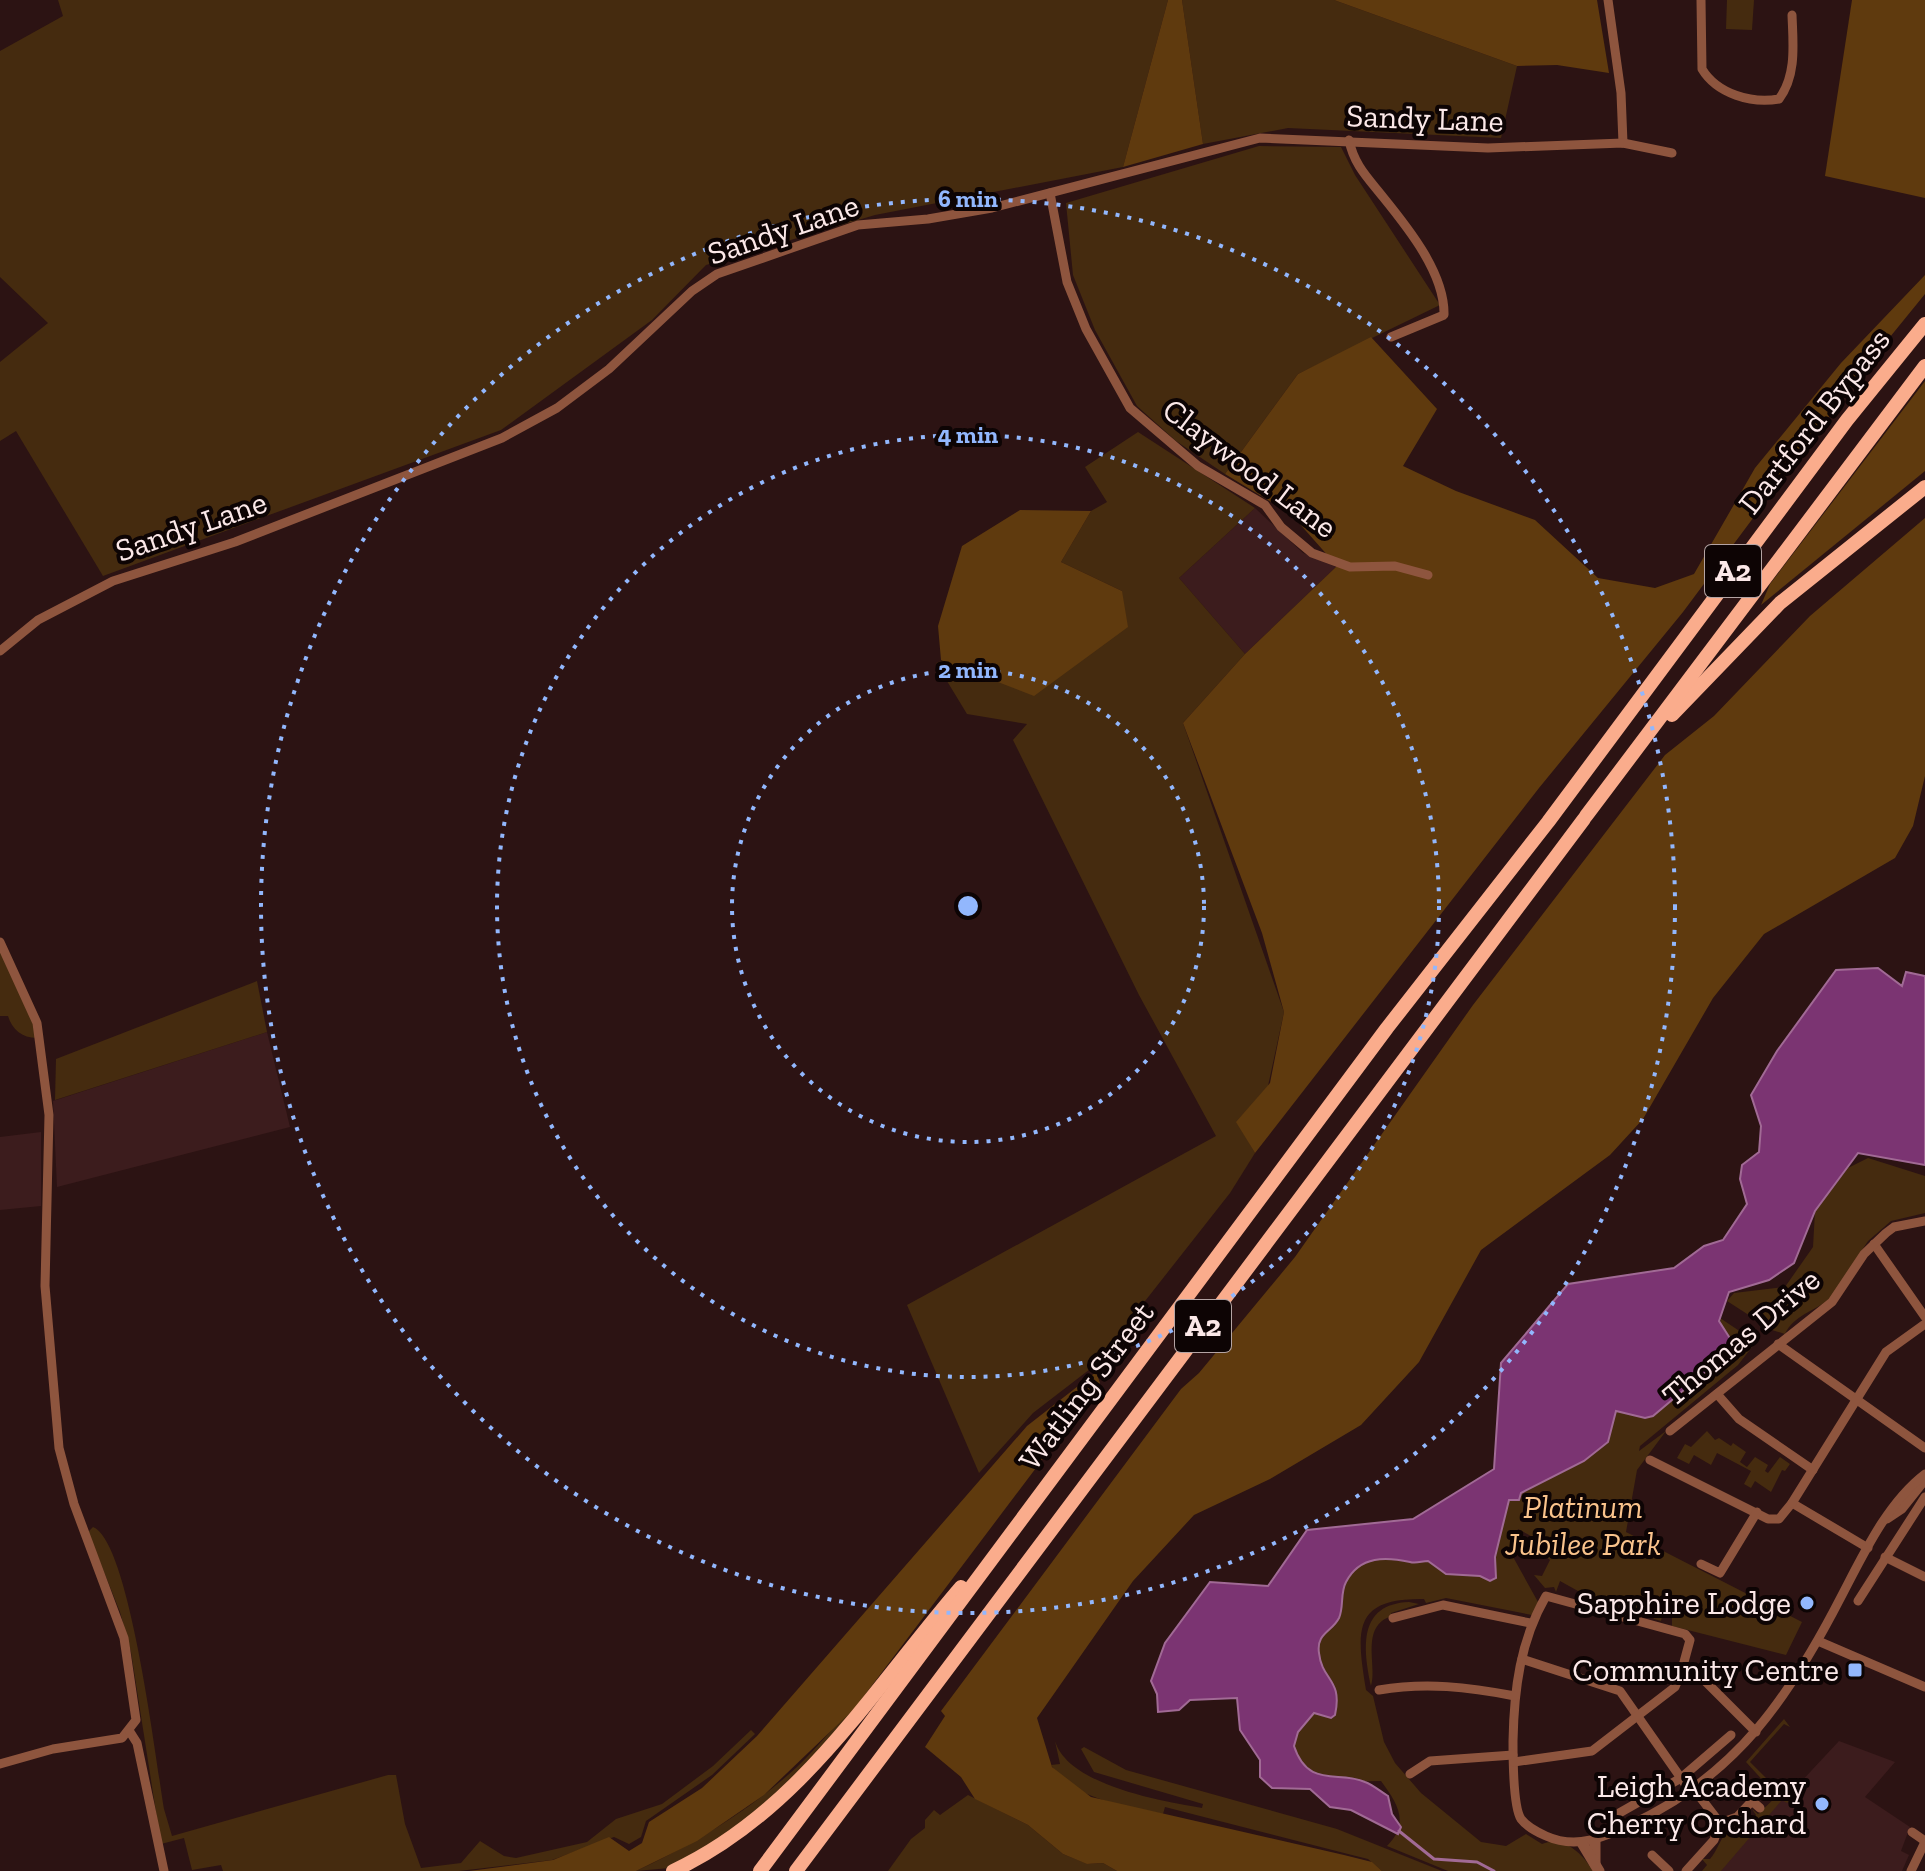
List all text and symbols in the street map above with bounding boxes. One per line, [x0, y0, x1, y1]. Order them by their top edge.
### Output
street label: Sandy Lane [1346, 96, 1504, 140]
text: 6 min [938, 184, 998, 213]
street label: Sandy Lane [702, 185, 864, 273]
street label: Dartford Bypass [1730, 321, 1898, 521]
street label: Claywood Lane [1155, 390, 1345, 546]
text: 4 min [938, 420, 998, 449]
street label: Sandy Lane [110, 482, 272, 570]
road number: A2 [1705, 545, 1761, 597]
text: 2 min [938, 655, 998, 684]
centre of rings [954, 892, 982, 920]
street label: Thomas Drive [1655, 1260, 1827, 1414]
street label: Watling Street [1010, 1294, 1162, 1478]
road number: A2 [1175, 1300, 1231, 1352]
park label: Platinum Jubilee Park [1504, 1488, 1661, 1563]
place label: Sapphire Lodge [1577, 1584, 1791, 1622]
marker: Sapphire Lodge [1798, 1594, 1816, 1612]
place label: Community Centre [1572, 1651, 1839, 1689]
marker: Community Centre [1846, 1661, 1864, 1679]
place label: Leigh Academy Cherry Orchard [1587, 1767, 1807, 1842]
marker: Leigh Academy Cherry Orchard [1813, 1795, 1831, 1813]

